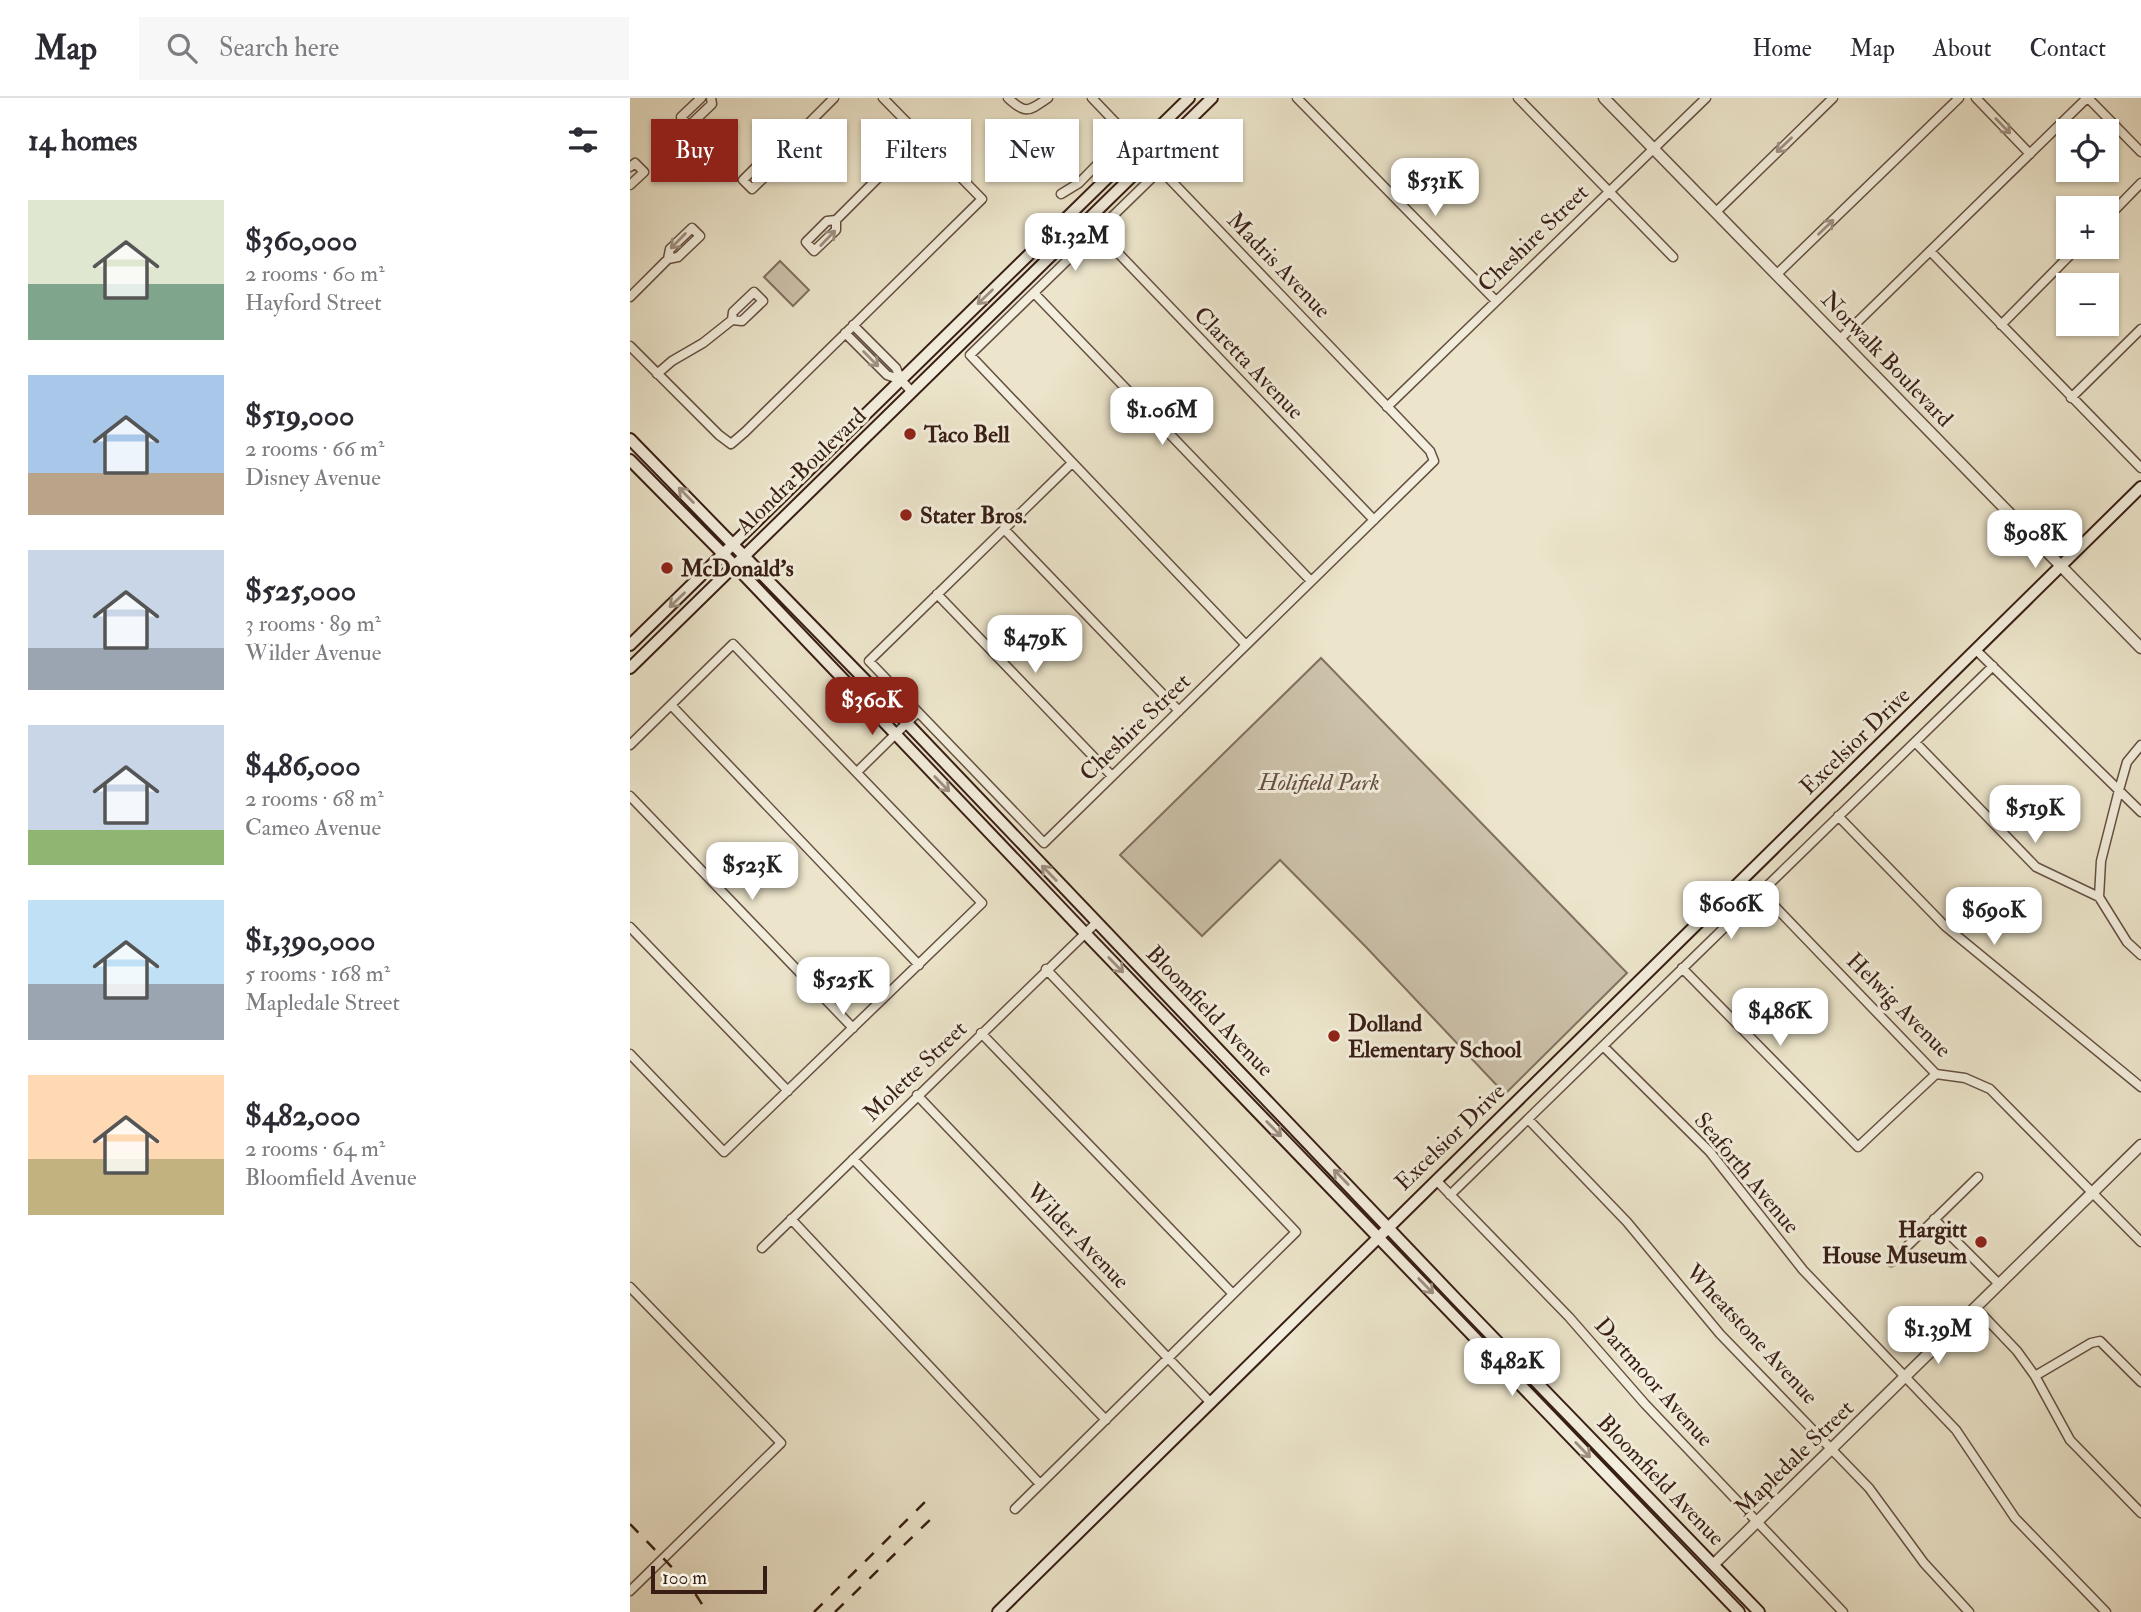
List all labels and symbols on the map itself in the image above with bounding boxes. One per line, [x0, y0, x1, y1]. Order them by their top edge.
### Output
one-way arrow [1994, 117, 2011, 134]
one-way arrow [1776, 137, 1793, 154]
pin: $531K [1386, 158, 1484, 218]
street label: Cheshire Street [1472, 178, 1594, 298]
street label: Madris Avenue [1221, 206, 1337, 325]
pin: $1.32M [1018, 214, 1132, 273]
one-way arrow [1817, 218, 1834, 235]
one-way arrow [819, 230, 836, 247]
one-way arrow [670, 232, 687, 249]
street label: Norwalk Boulevard [1815, 285, 1959, 433]
one-way arrow [977, 289, 994, 306]
street label: Claretta Avenue [1188, 300, 1310, 426]
one-way arrow [863, 350, 880, 367]
pin: $1.06M [1105, 388, 1219, 447]
street label: Alondra Boulevard [729, 402, 872, 541]
place label: Taco Bell [923, 420, 1011, 449]
marker: Taco Bell [902, 426, 918, 442]
one-way arrow [678, 487, 695, 504]
place label: Stater Bros. [920, 501, 1027, 530]
marker: Stater Bros. [898, 507, 914, 523]
pin: $908K [1986, 510, 2084, 570]
place label: McDonald's [680, 554, 794, 583]
marker: McDonald's [659, 560, 675, 576]
one-way arrow [669, 591, 686, 608]
pin: $479K [986, 616, 1084, 675]
street label: Cheshire Street [1074, 667, 1196, 787]
pin: $360K [823, 678, 921, 737]
street label: Excelsior Drive [1794, 681, 1917, 801]
park label: Holifield Park [1257, 768, 1380, 797]
one-way arrow [934, 775, 951, 792]
pin: $519K [1986, 786, 2084, 845]
pin: $523K [703, 842, 801, 902]
one-way arrow [1041, 865, 1058, 882]
pin: $606K [1682, 882, 1780, 941]
pin: $690K [1945, 888, 2043, 947]
street label: Bloomfield Avenue [1140, 939, 1280, 1083]
street label: Helwig Avenue [1840, 946, 1958, 1064]
one-way arrow [1108, 956, 1125, 973]
pin: $525K [794, 958, 892, 1017]
pin: $486K [1731, 988, 1829, 1048]
place label: Dolland Elementary School [1348, 1009, 1523, 1065]
street label: Molette Street [857, 1014, 973, 1128]
marker: Dolland Elementary School [1326, 1028, 1342, 1044]
street label: Excelsior Drive [1389, 1077, 1512, 1197]
street label: Seaforth Avenue [1688, 1106, 1806, 1240]
one-way arrow [1266, 1120, 1283, 1137]
one-way arrow [1333, 1169, 1350, 1186]
street label: Wilder Avenue [1020, 1176, 1136, 1295]
place label: Hargitt House Museum [1822, 1215, 1968, 1270]
marker: Hargitt House Museum [1973, 1234, 1989, 1250]
street label: Wheatstone Avenue [1679, 1257, 1825, 1411]
one-way arrow [1418, 1277, 1435, 1294]
pin: $1.39M [1881, 1306, 1995, 1366]
street label: Dartmoor Avenue [1588, 1311, 1720, 1453]
pin: $482K [1463, 1338, 1561, 1398]
street label: Mapledale Street [1728, 1394, 1860, 1523]
street label: Bloomfield Avenue [1591, 1408, 1731, 1552]
one-way arrow [1575, 1442, 1592, 1459]
scale bar [651, 1563, 766, 1595]

